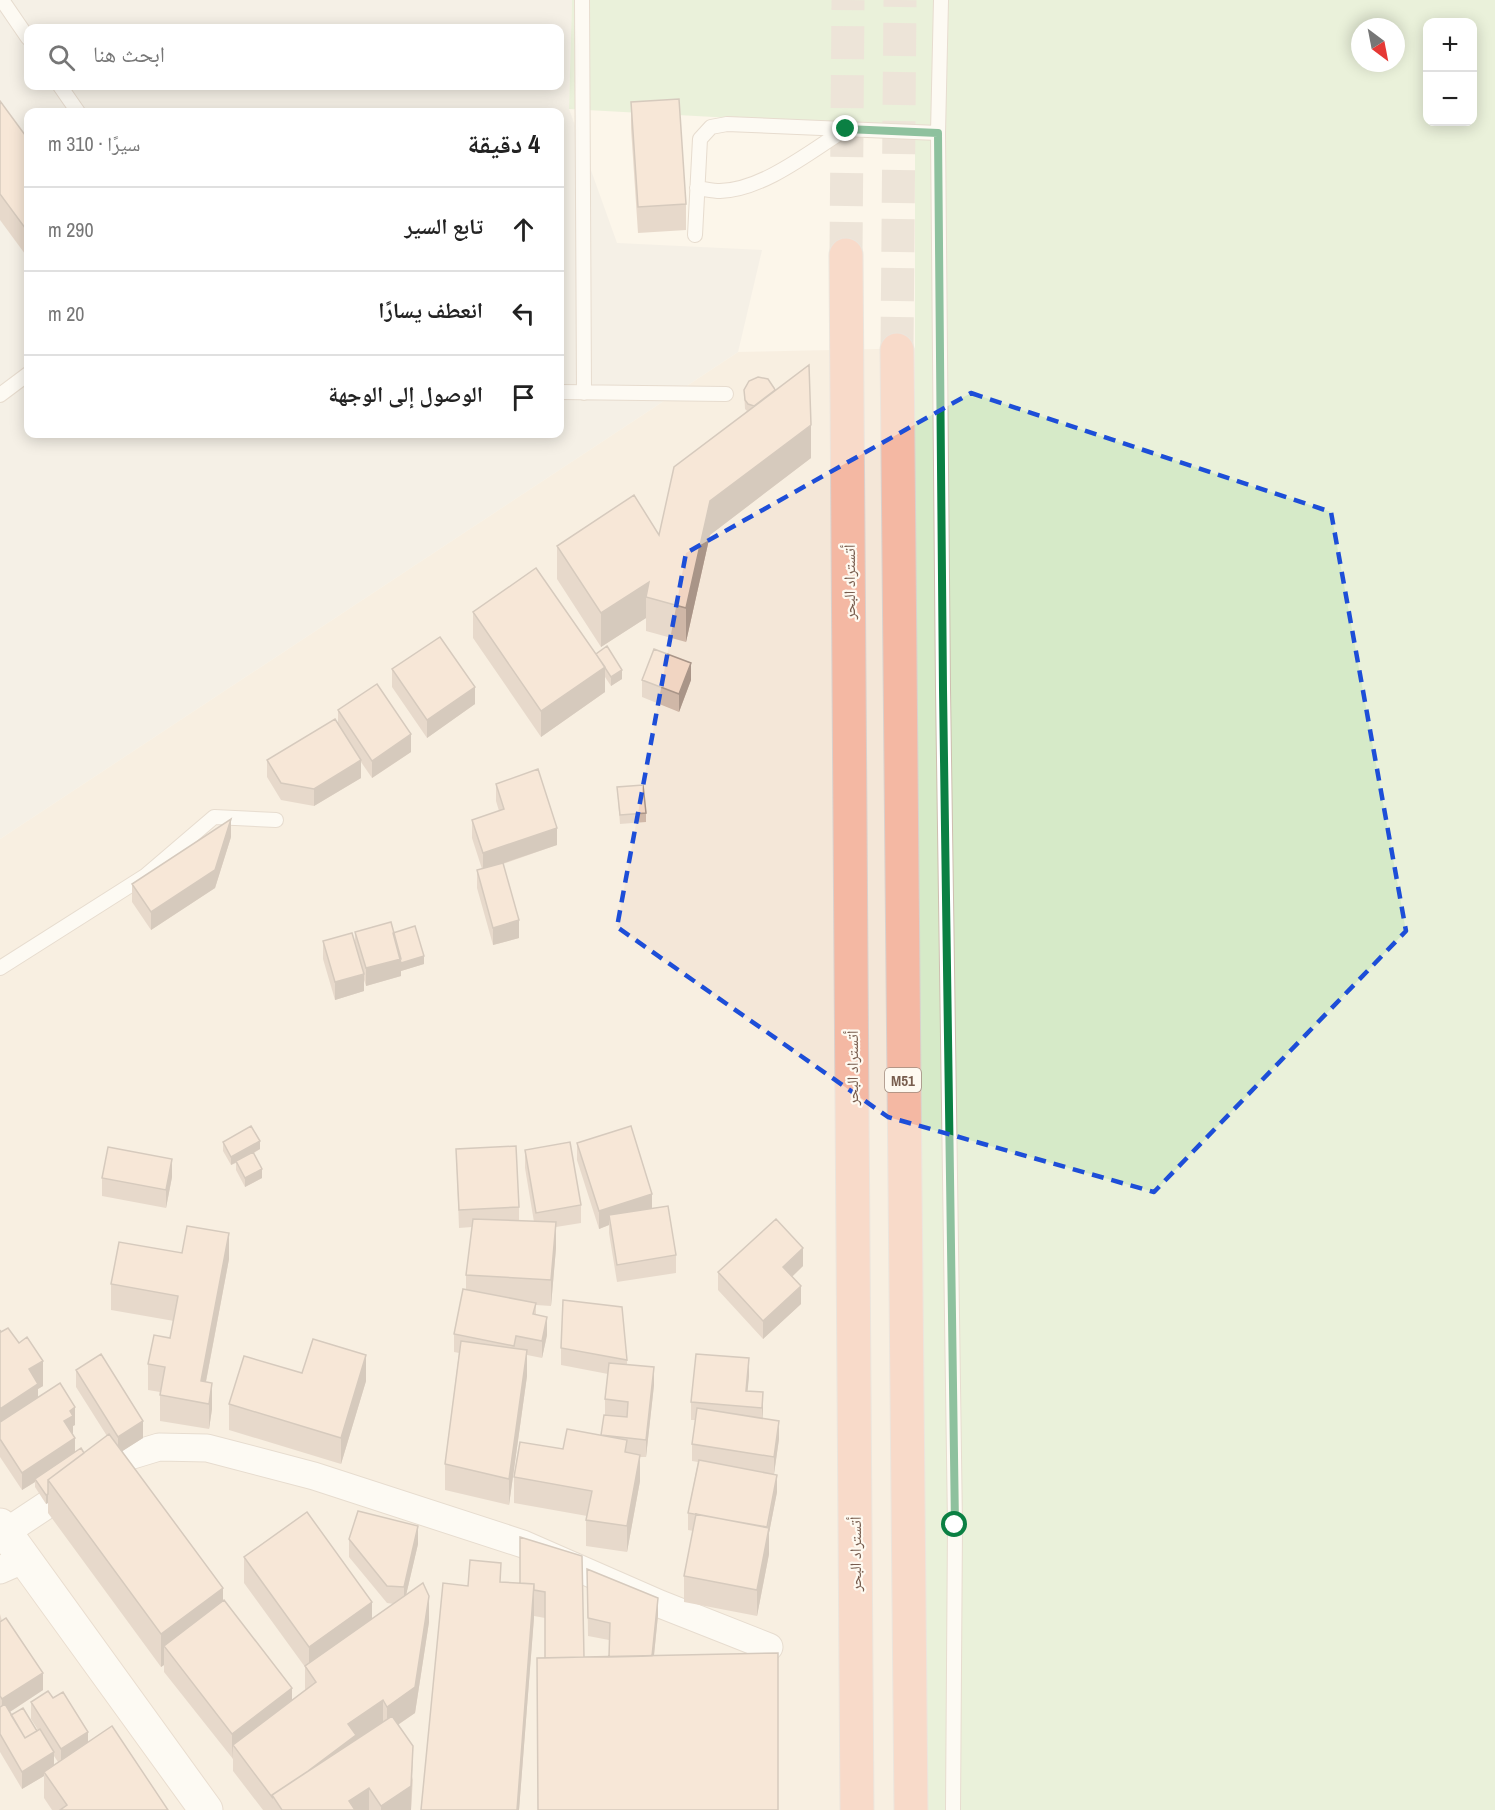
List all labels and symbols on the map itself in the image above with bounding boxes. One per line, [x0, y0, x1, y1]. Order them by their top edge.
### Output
north arrow [1351, 18, 1405, 72]
route end [832, 115, 858, 141]
street label: أتستراد البحر [838, 544, 860, 621]
street label: أتستراد البحر [841, 1030, 863, 1107]
road number: M51 [885, 1068, 921, 1092]
route start [941, 1511, 967, 1537]
street label: أتستراد البحر [844, 1516, 866, 1593]

